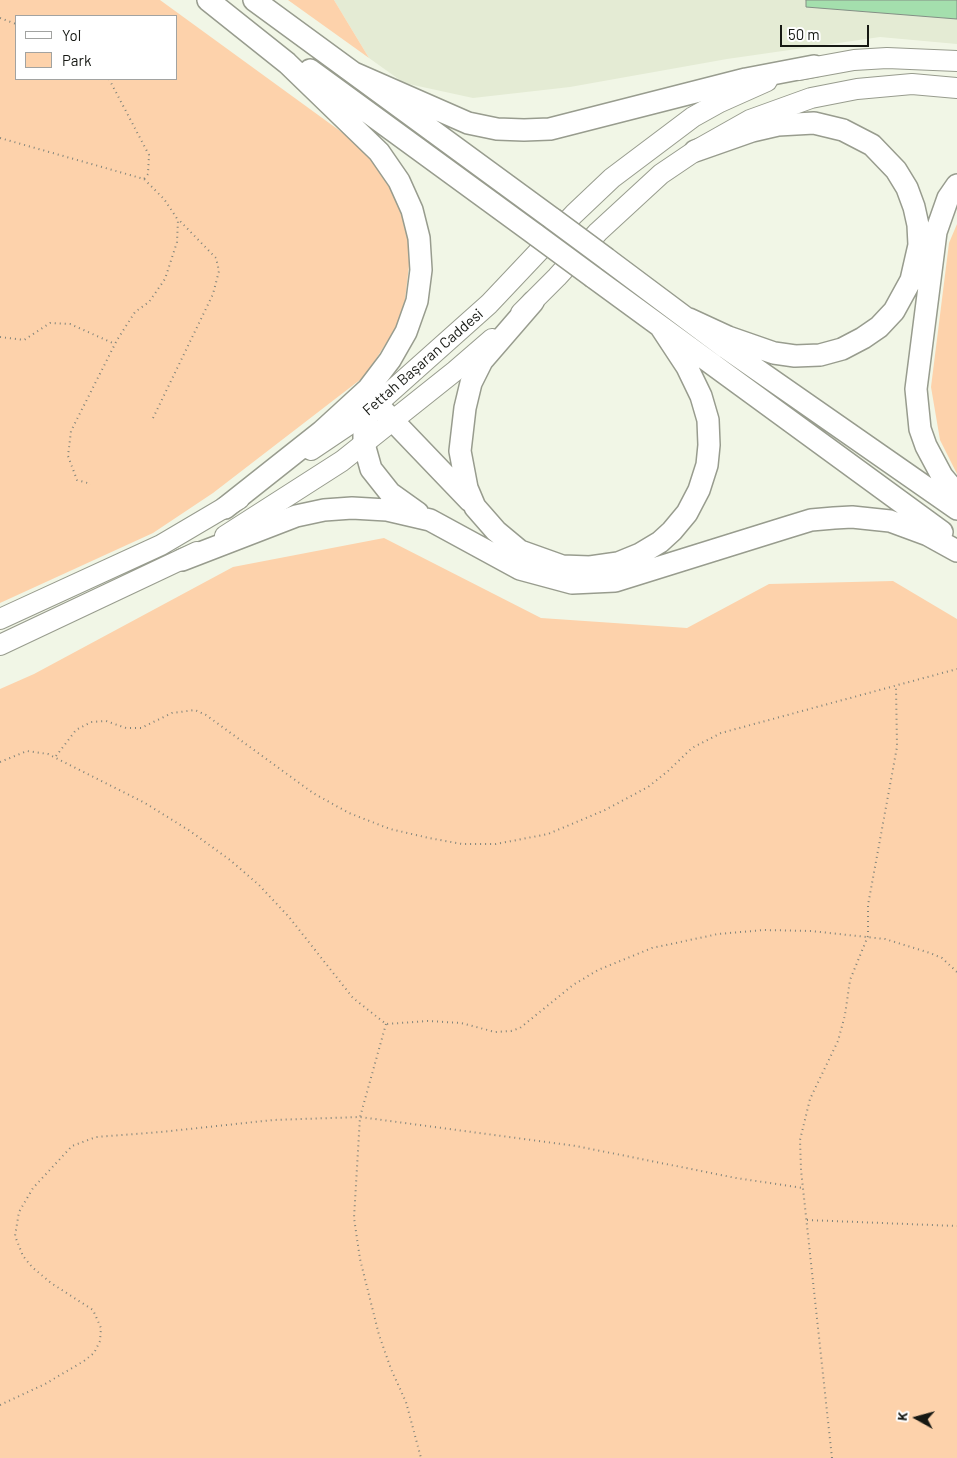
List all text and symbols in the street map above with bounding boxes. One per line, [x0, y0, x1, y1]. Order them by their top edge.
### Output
legend [15, 15, 178, 80]
scale bar [782, 15, 871, 47]
text: 50 m [788, 25, 820, 43]
text: Yol [62, 26, 81, 44]
text: Park [62, 51, 91, 69]
street label: Fettah Başaran Caddesi [359, 305, 487, 419]
north arrow [892, 1393, 942, 1443]
text: K [893, 1411, 911, 1422]

